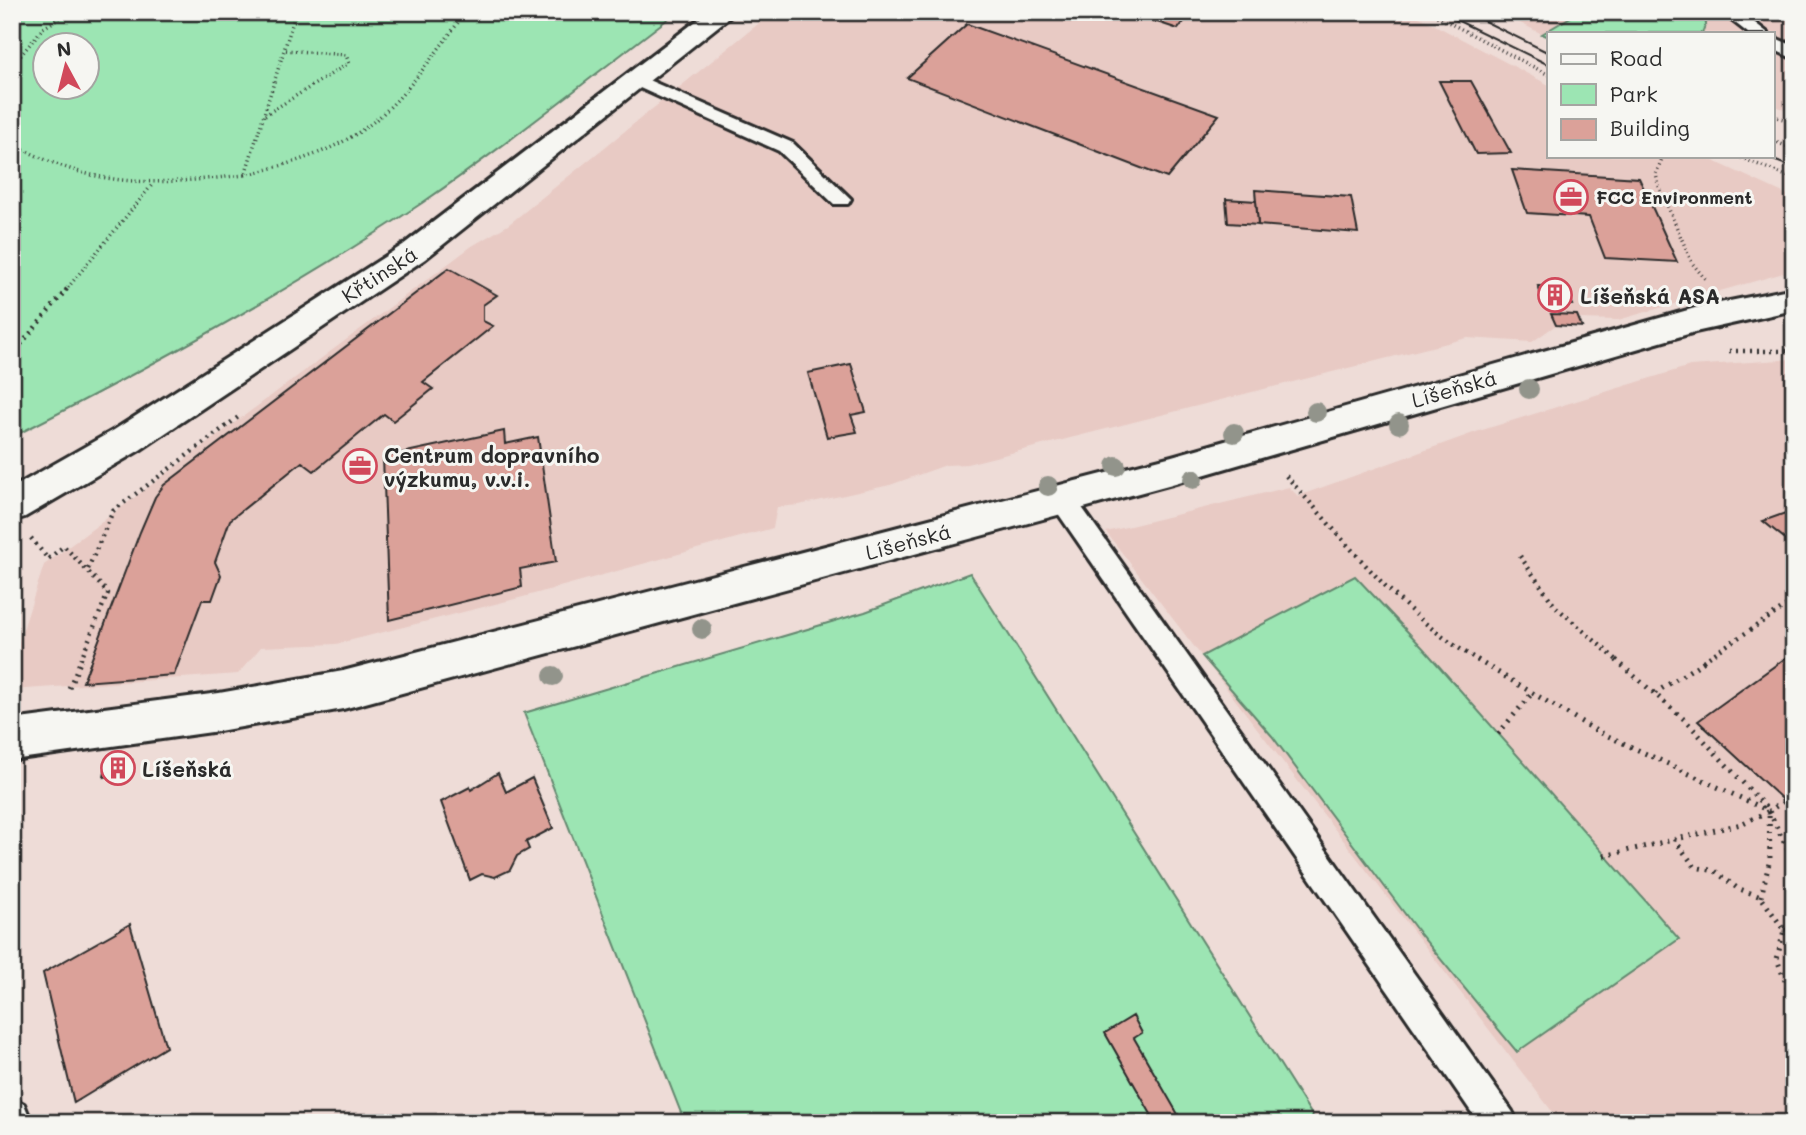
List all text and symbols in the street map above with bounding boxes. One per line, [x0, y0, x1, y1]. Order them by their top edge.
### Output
north arrow [32, 32, 102, 102]
legend [1547, 32, 1774, 158]
text: N [55, 35, 73, 62]
text: Road [1610, 44, 1662, 71]
text: Park [1610, 80, 1658, 107]
text: Building [1610, 114, 1690, 141]
office icon: FCC Environment [1552, 178, 1590, 216]
place label: FCC Environment [1596, 185, 1752, 209]
street label: Křtinská [336, 240, 422, 308]
building icon: Líšeňská ASA [1536, 276, 1574, 314]
place label: Líšeňská ASA [1580, 282, 1720, 309]
street label: Líšeňská [1408, 363, 1500, 413]
place label: Centrum dopravního výzkumu, v.v.i. [384, 441, 600, 493]
office icon: Centrum dopravního výzkumu, v.v.i. [341, 447, 379, 485]
street label: Líšeňská [862, 517, 954, 565]
building icon: Líšeňská [99, 749, 137, 787]
place label: Líšeňská [142, 755, 232, 782]

